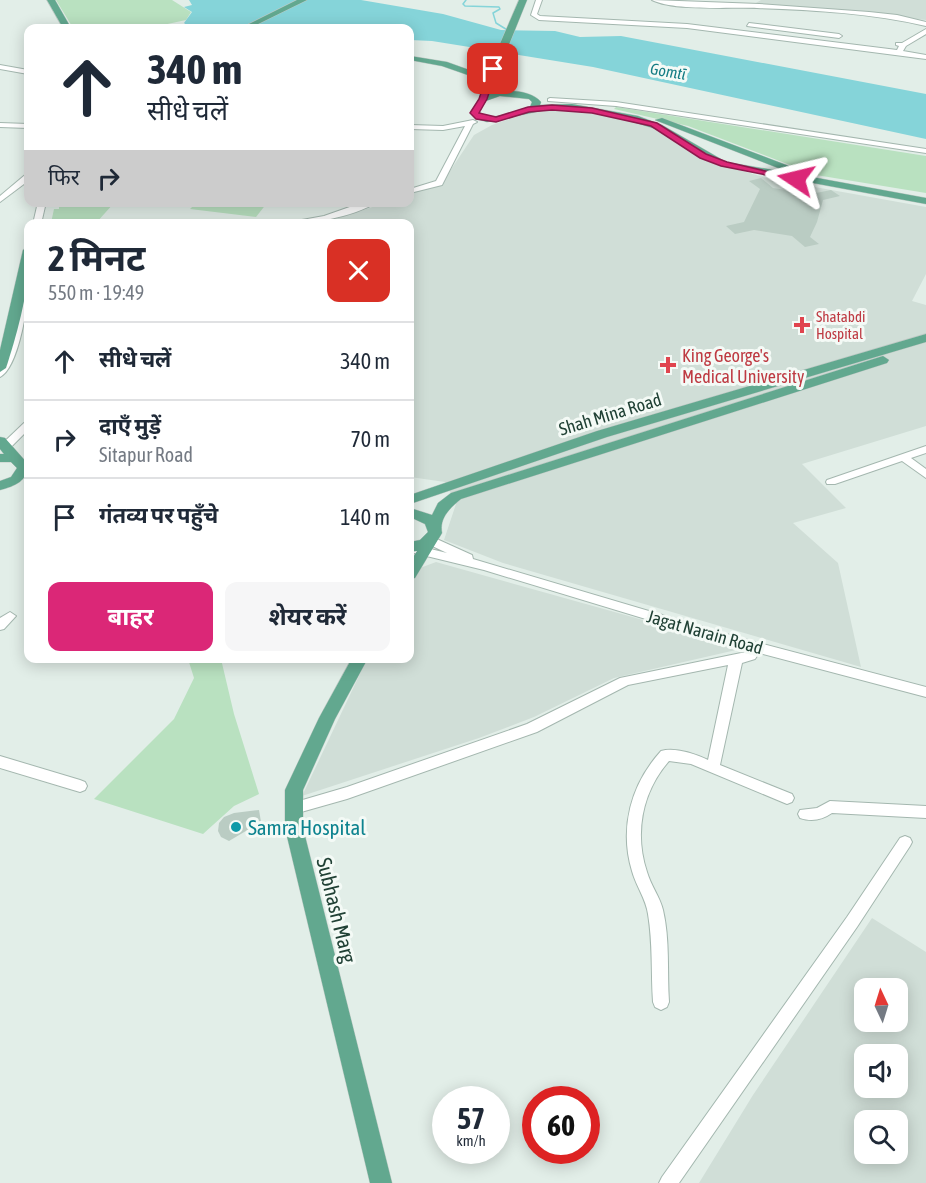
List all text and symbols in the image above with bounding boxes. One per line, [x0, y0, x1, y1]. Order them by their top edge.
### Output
pin [467, 43, 518, 94]
text: 340 m [147, 45, 242, 93]
icon: ahead [48, 48, 126, 126]
icon: arrive [476, 52, 509, 85]
water label: Gomtī [649, 59, 688, 83]
text: सीधे चलें [147, 95, 228, 126]
position arrow [764, 147, 828, 211]
icon: right [92, 162, 125, 195]
text: फिर [48, 164, 80, 190]
text: 2 मिनट [48, 237, 145, 279]
button: close [327, 239, 390, 302]
text: 550 m · 19:49 [48, 281, 144, 304]
place label: Shatabdi Hospital [816, 308, 866, 342]
marker: Shatabdi Hospital [793, 316, 811, 334]
icon: ahead [48, 345, 81, 378]
place label: King George's Medical University [682, 345, 804, 387]
text: सीधे चलें [99, 346, 171, 372]
text: 340 m [340, 348, 390, 374]
marker: King George's Medical University [659, 356, 677, 374]
street label: Shah Mina Road [556, 388, 664, 440]
text: दाएँ मुड़ें [99, 413, 161, 439]
icon: right [48, 423, 81, 456]
text: 70 m [350, 426, 390, 452]
text: Sitapur Road [99, 443, 193, 466]
icon: arrive [48, 501, 81, 534]
text: गंतव्य पर पहुँचे [99, 502, 218, 528]
text: 140 m [340, 504, 390, 530]
button: बाहर [48, 582, 213, 651]
button: शेयर करें [225, 582, 390, 651]
street label: Jagat Narain Road [645, 605, 765, 659]
place label: Samra Hospital [248, 815, 366, 839]
marker: Samra Hospital [229, 820, 243, 834]
street label: Subhash Marg [312, 855, 362, 965]
north arrow [854, 978, 908, 1032]
map controls [854, 978, 908, 1164]
button: sound [854, 1044, 908, 1098]
speed limit sign: 60 [522, 1086, 600, 1164]
text: 57 [457, 1101, 485, 1135]
button: search [854, 1110, 908, 1164]
text: km/h [456, 1132, 486, 1149]

